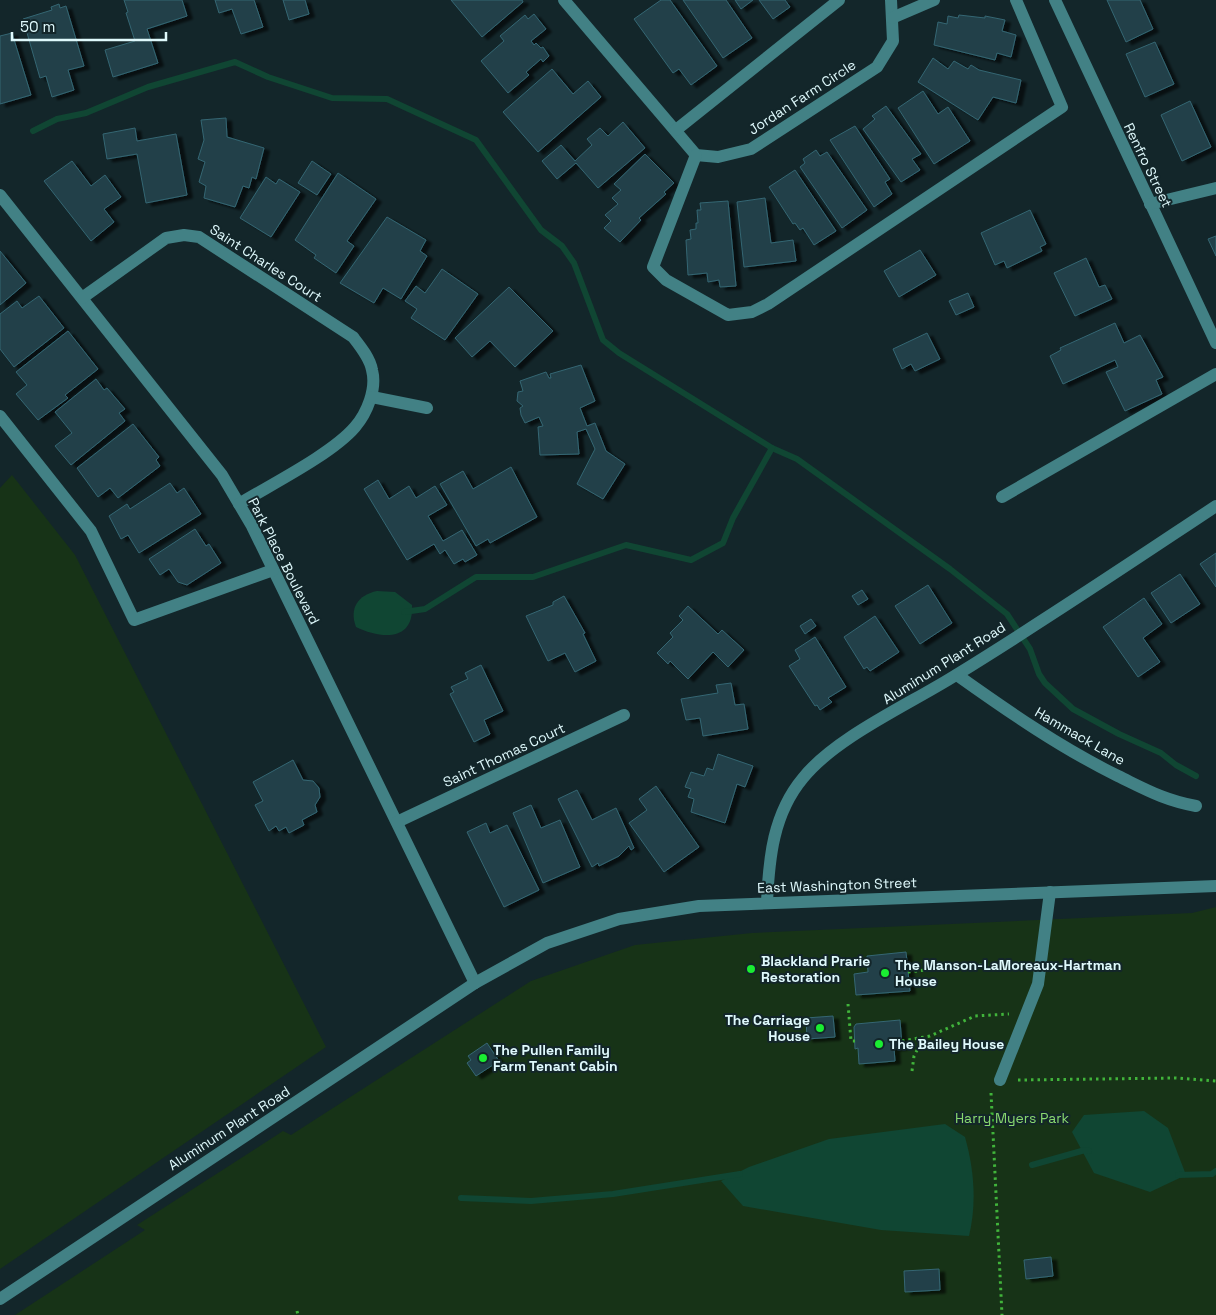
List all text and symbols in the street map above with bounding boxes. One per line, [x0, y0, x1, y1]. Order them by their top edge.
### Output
scale bar [12, 10, 166, 42]
text: 50 m [20, 17, 55, 36]
street label: Jordan Farm Circle [745, 55, 859, 139]
street label: Renfro Street [1120, 120, 1176, 210]
street label: Saint Charles Court [207, 220, 325, 306]
street label: Park Place Boulevard [244, 495, 324, 627]
street label: Aluminum Plant Road [879, 618, 1009, 708]
street label: Hammack Lane [1032, 703, 1128, 769]
street label: Saint Thomas Court [440, 719, 568, 791]
street label: East Washington Street [757, 873, 917, 897]
place label: Blackland Prarie Restoration [761, 952, 870, 986]
place label: The Manson-LaMoreaux-Hartman House [895, 956, 1121, 990]
marker: Blackland Prarie Restoration [745, 963, 757, 975]
marker: The Manson-LaMoreaux-Hartman House [879, 967, 891, 979]
place label: The Carriage House [725, 1011, 810, 1045]
marker: The Carriage House [814, 1022, 826, 1034]
place label: The Bailey House [889, 1035, 1004, 1053]
marker: The Bailey House [873, 1038, 885, 1050]
place label: The Pullen Family Farm Tenant Cabin [493, 1041, 618, 1075]
marker: The Pullen Family Farm Tenant Cabin [477, 1052, 489, 1064]
street label: Aluminum Plant Road [165, 1082, 293, 1174]
park label: Harry Myers Park [955, 1109, 1070, 1127]

